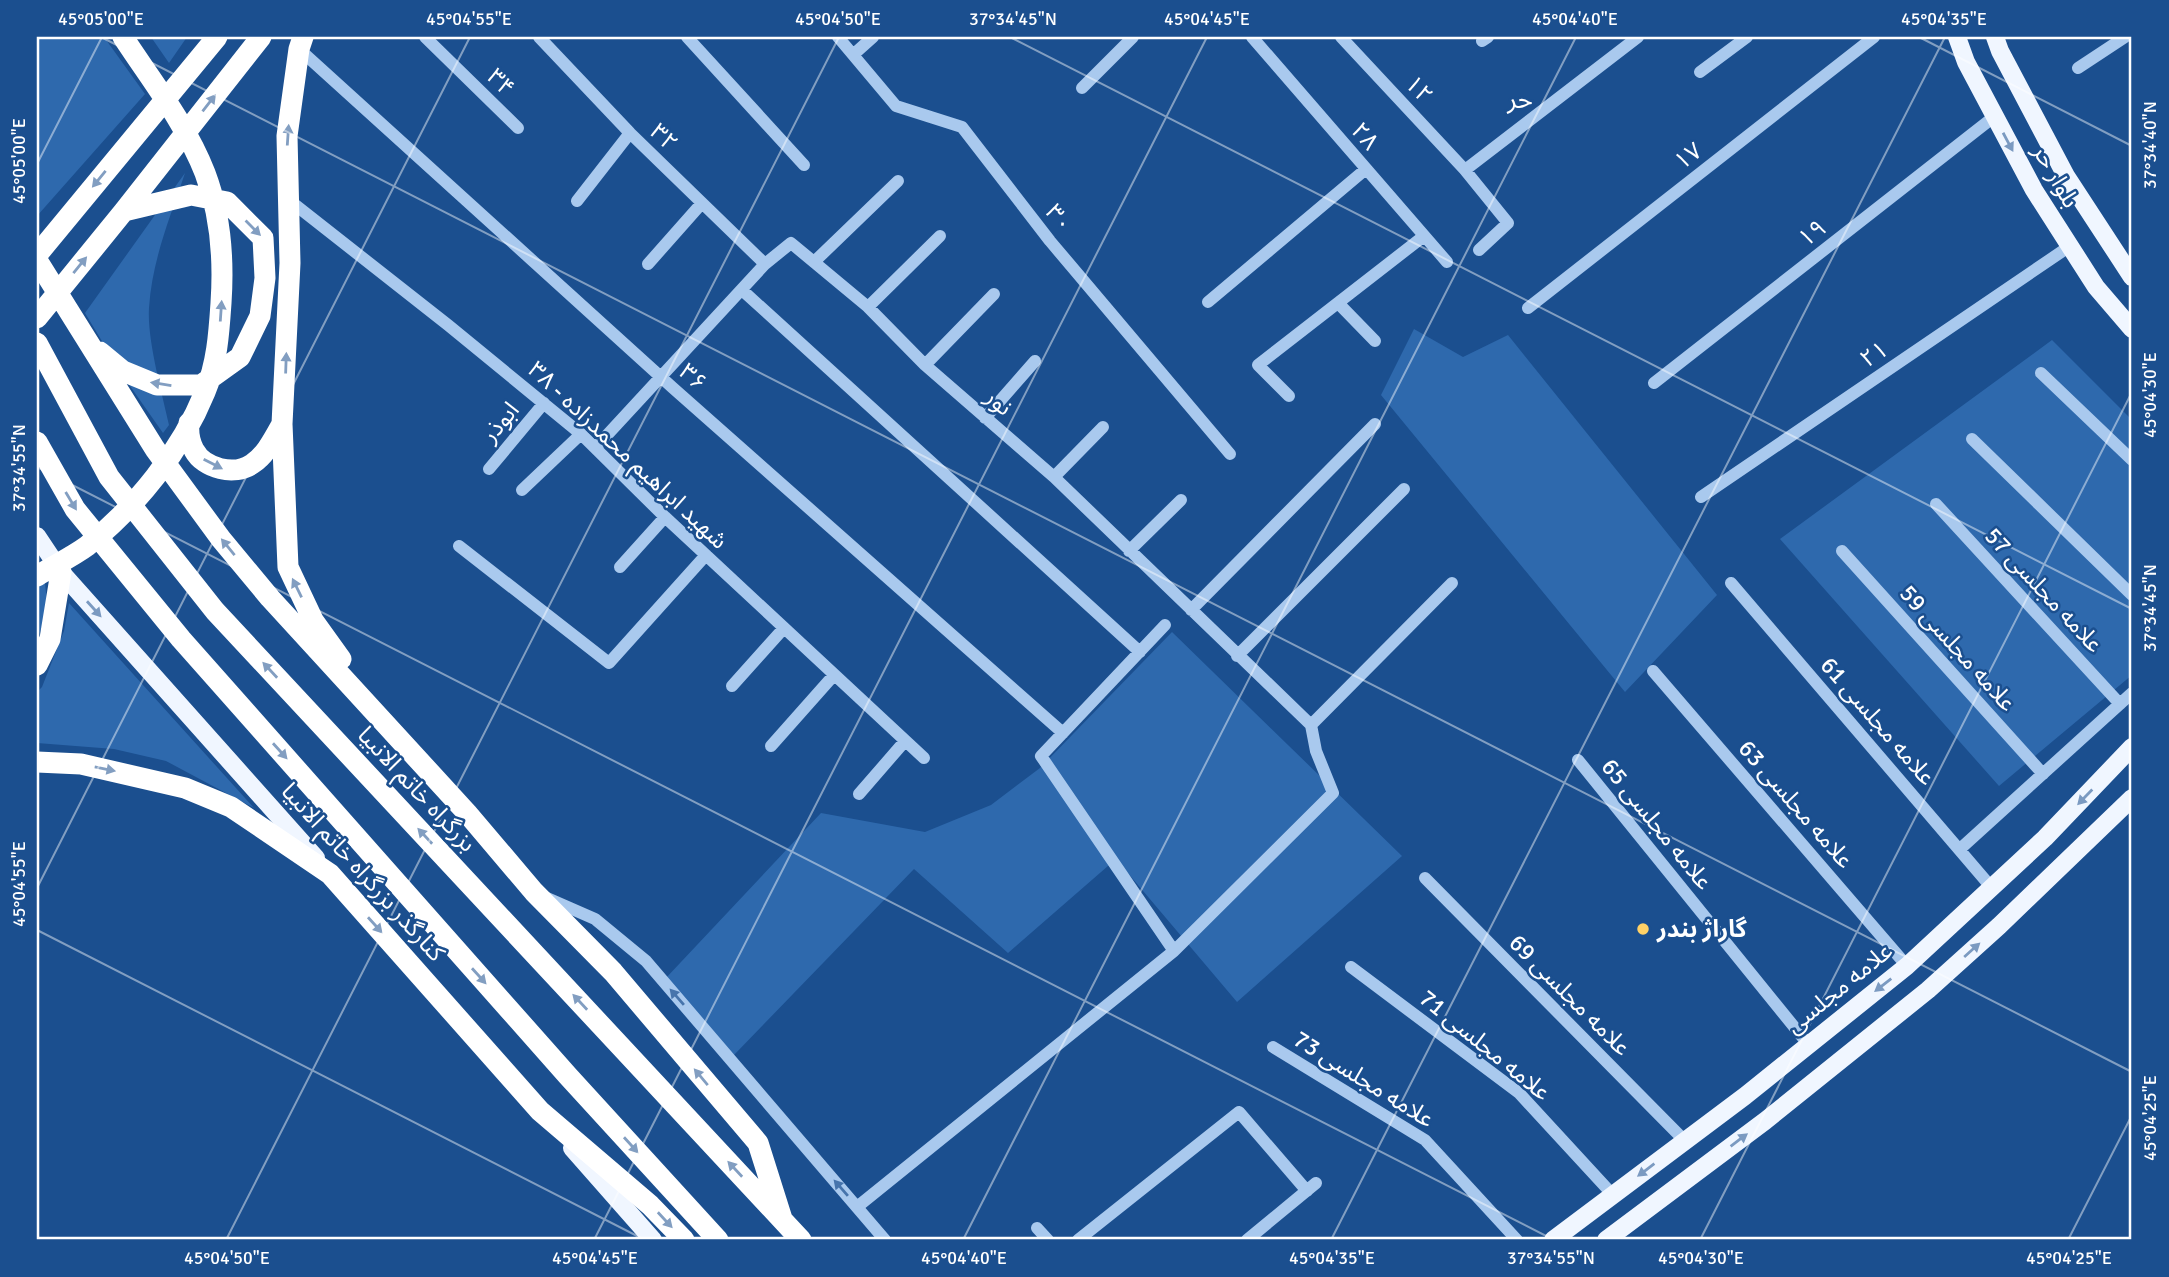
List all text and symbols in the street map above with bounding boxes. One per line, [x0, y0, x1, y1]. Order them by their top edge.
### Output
text: 45°05'00"E [58, 8, 144, 30]
text: 45°04'55"E [426, 8, 512, 30]
text: 45°04'50"E [795, 8, 881, 30]
text: 37°34'45"N [969, 8, 1057, 30]
text: 45°04'45"E [1164, 8, 1250, 30]
text: 45°04'40"E [1532, 8, 1618, 30]
text: 45°04'35"E [1901, 8, 1987, 30]
street label: ۳۴ [481, 62, 521, 102]
street label: ۱۲ [1399, 69, 1439, 109]
district label: حر [1506, 84, 1533, 116]
one-way arrow [202, 95, 217, 113]
text: 37°34'40"N [2139, 101, 2161, 189]
street label: ۲۸ [1345, 116, 1386, 156]
street label: ۳۲ [644, 117, 684, 157]
text: 45°05'00"E [8, 118, 30, 204]
one-way arrow [283, 124, 294, 146]
one-way arrow [2003, 132, 2014, 152]
street label: ۱۷ [1668, 136, 1708, 176]
street label: بلوار حر [2025, 138, 2086, 213]
one-way arrow [92, 170, 107, 187]
street label: ۳۰ [1039, 198, 1079, 238]
street label: ۱۹ [1792, 213, 1832, 253]
one-way arrow [244, 219, 261, 236]
one-way arrow [72, 257, 87, 274]
one-way arrow [216, 299, 227, 321]
street label: ۲۱ [1854, 334, 1894, 374]
one-way arrow [281, 351, 292, 373]
text: 45°04'30"E [2139, 352, 2161, 438]
street label: شهید ابراهیم محمدزاده - ۳۸ [520, 355, 734, 557]
street label: ۳۶ [673, 357, 713, 397]
one-way arrow [150, 378, 172, 389]
street label: نور [978, 381, 1019, 422]
street label: ابوذر [474, 396, 526, 449]
text: 37°34'55"N [8, 424, 30, 512]
one-way arrow [203, 458, 223, 469]
one-way arrow [65, 492, 77, 511]
street label: علامه مجلسی 57 [1978, 521, 2110, 659]
one-way arrow [221, 539, 236, 556]
text: 37°34'45"N [2139, 564, 2161, 652]
one-way arrow [292, 578, 303, 598]
street label: علامه مجلسی 59 [1893, 578, 2023, 718]
one-way arrow [86, 600, 102, 618]
street label: علامه مجلسی 61 [1814, 651, 1942, 791]
one-way arrow [262, 662, 278, 679]
street label: بزرگراه خاتم الانبیا [350, 720, 483, 859]
street label: علامه مجلسی 63 [1732, 734, 1860, 874]
one-way arrow [271, 742, 287, 759]
street label: علامه مجلسی 65 [1595, 752, 1719, 896]
one-way arrow [94, 763, 116, 774]
street label: کنارگذر بزرگراه خاتم الانبیا [273, 776, 452, 970]
one-way arrow [2077, 788, 2094, 805]
one-way arrow [417, 827, 433, 845]
text: 45°04'55"E [8, 841, 30, 927]
place label: گاراژ بندر [1656, 914, 1748, 944]
one-way arrow [367, 916, 383, 933]
marker: گاراژ بندر [1635, 921, 1651, 937]
street label: علامه مجلسی 69 [1503, 928, 1637, 1062]
street label: علامه مجلسی [1779, 936, 1899, 1040]
one-way arrow [1964, 943, 1981, 958]
one-way arrow [471, 967, 487, 985]
one-way arrow [1874, 977, 1892, 992]
street label: علامه مجلسی 71 [1413, 983, 1557, 1107]
one-way arrow [669, 988, 685, 1006]
one-way arrow [572, 993, 588, 1011]
street label: علامه مجلسی 73 [1288, 1024, 1440, 1134]
one-way arrow [694, 1068, 709, 1086]
text: 45°04'25"E [2139, 1075, 2161, 1161]
one-way arrow [1730, 1134, 1748, 1148]
one-way arrow [623, 1136, 639, 1154]
one-way arrow [728, 1161, 744, 1178]
one-way arrow [1637, 1163, 1655, 1177]
one-way arrow [834, 1180, 849, 1197]
one-way arrow [656, 1211, 672, 1228]
text: 45°04'50"E [184, 1247, 270, 1269]
text: 45°04'45"E [552, 1247, 638, 1269]
text: 45°04'40"E [921, 1247, 1007, 1269]
text: 45°04'35"E [1289, 1247, 1375, 1269]
text: 37°34'55"N [1507, 1247, 1595, 1269]
text: 45°04'30"E [1658, 1247, 1744, 1269]
text: 45°04'25"E [2026, 1247, 2112, 1269]

